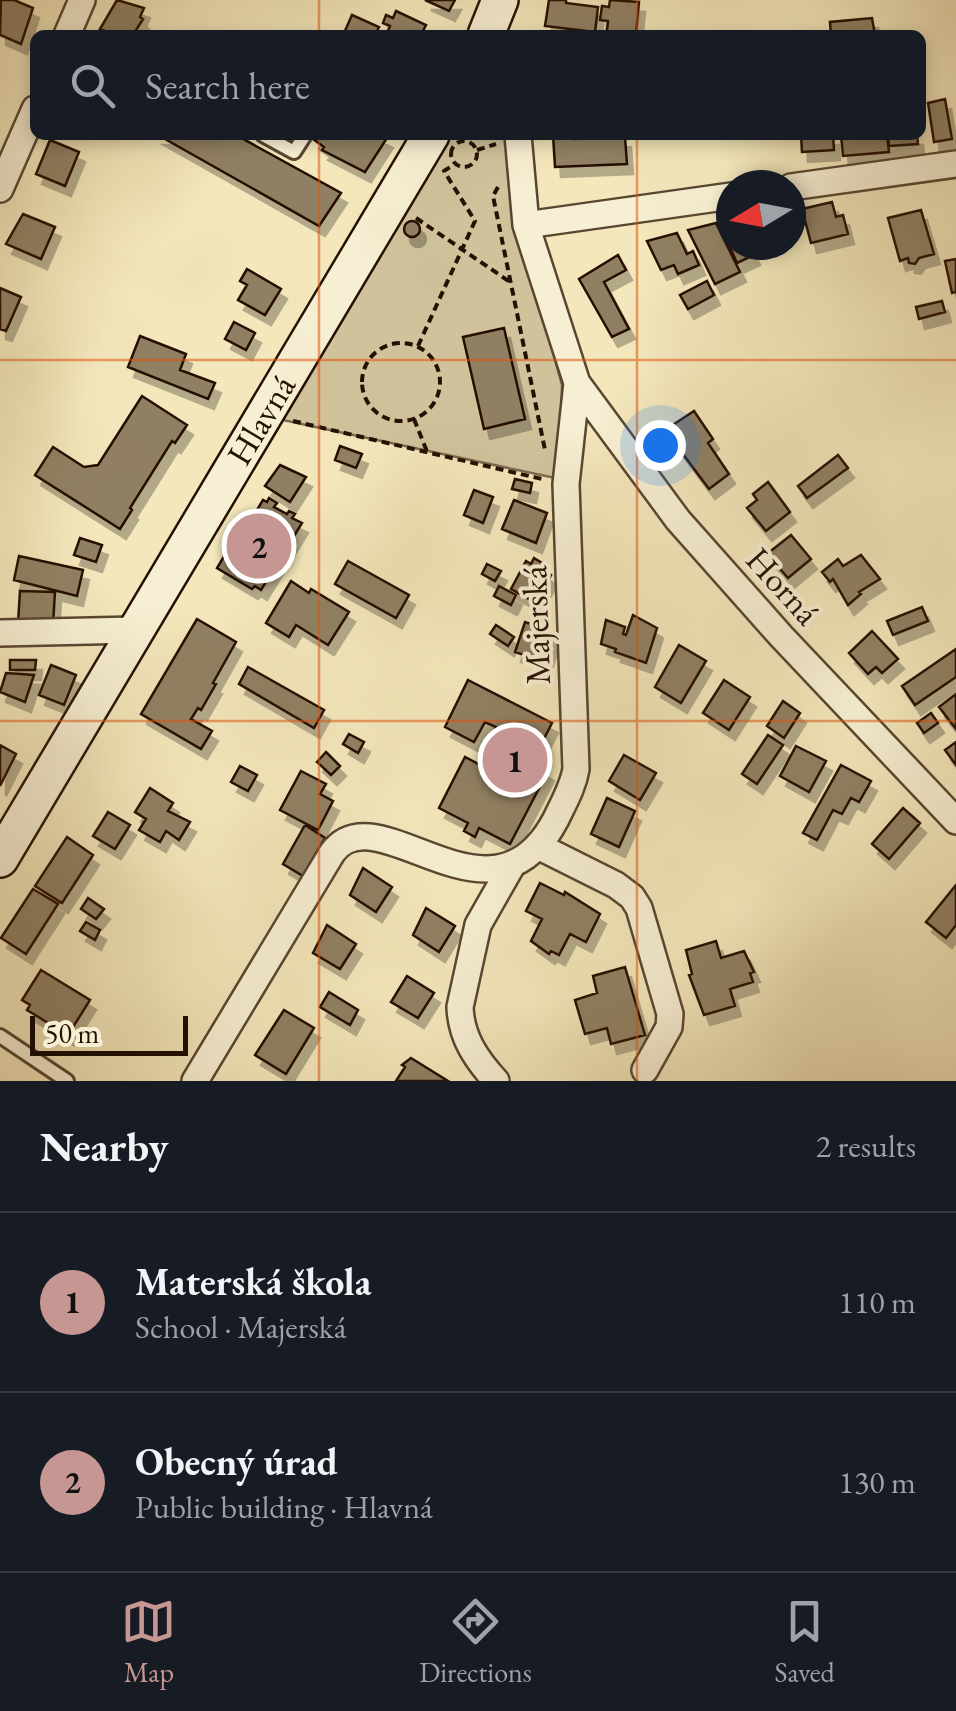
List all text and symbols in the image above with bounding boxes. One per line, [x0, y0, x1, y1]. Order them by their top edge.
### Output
search box [30, 30, 926, 140]
icon: search [65, 58, 120, 113]
text: Search here [145, 61, 310, 110]
north arrow [716, 170, 806, 260]
street label: Hlavná [216, 366, 305, 473]
your location [635, 420, 686, 471]
pin: 2 [226, 508, 292, 584]
street label: Horná [737, 537, 830, 634]
street label: Majerská [511, 565, 560, 685]
pin: 1 [482, 722, 548, 798]
scale bar [30, 1011, 188, 1056]
text: 50 m [45, 1015, 99, 1051]
text: Nearby [40, 1119, 169, 1174]
text: 2 results [816, 1125, 916, 1167]
text: Materská škola [135, 1257, 371, 1306]
text: 1 [64, 1281, 81, 1323]
text: 110 m [839, 1281, 916, 1323]
text: School · Majerská [135, 1306, 347, 1348]
text: Obecný úrad [135, 1437, 338, 1486]
text: 2 [64, 1461, 81, 1503]
text: 130 m [839, 1461, 916, 1503]
text: Public building · Hlavná [135, 1486, 433, 1528]
tab: Map [121, 1594, 176, 1690]
tab: Directions [419, 1594, 532, 1690]
tab: Saved [775, 1594, 835, 1690]

